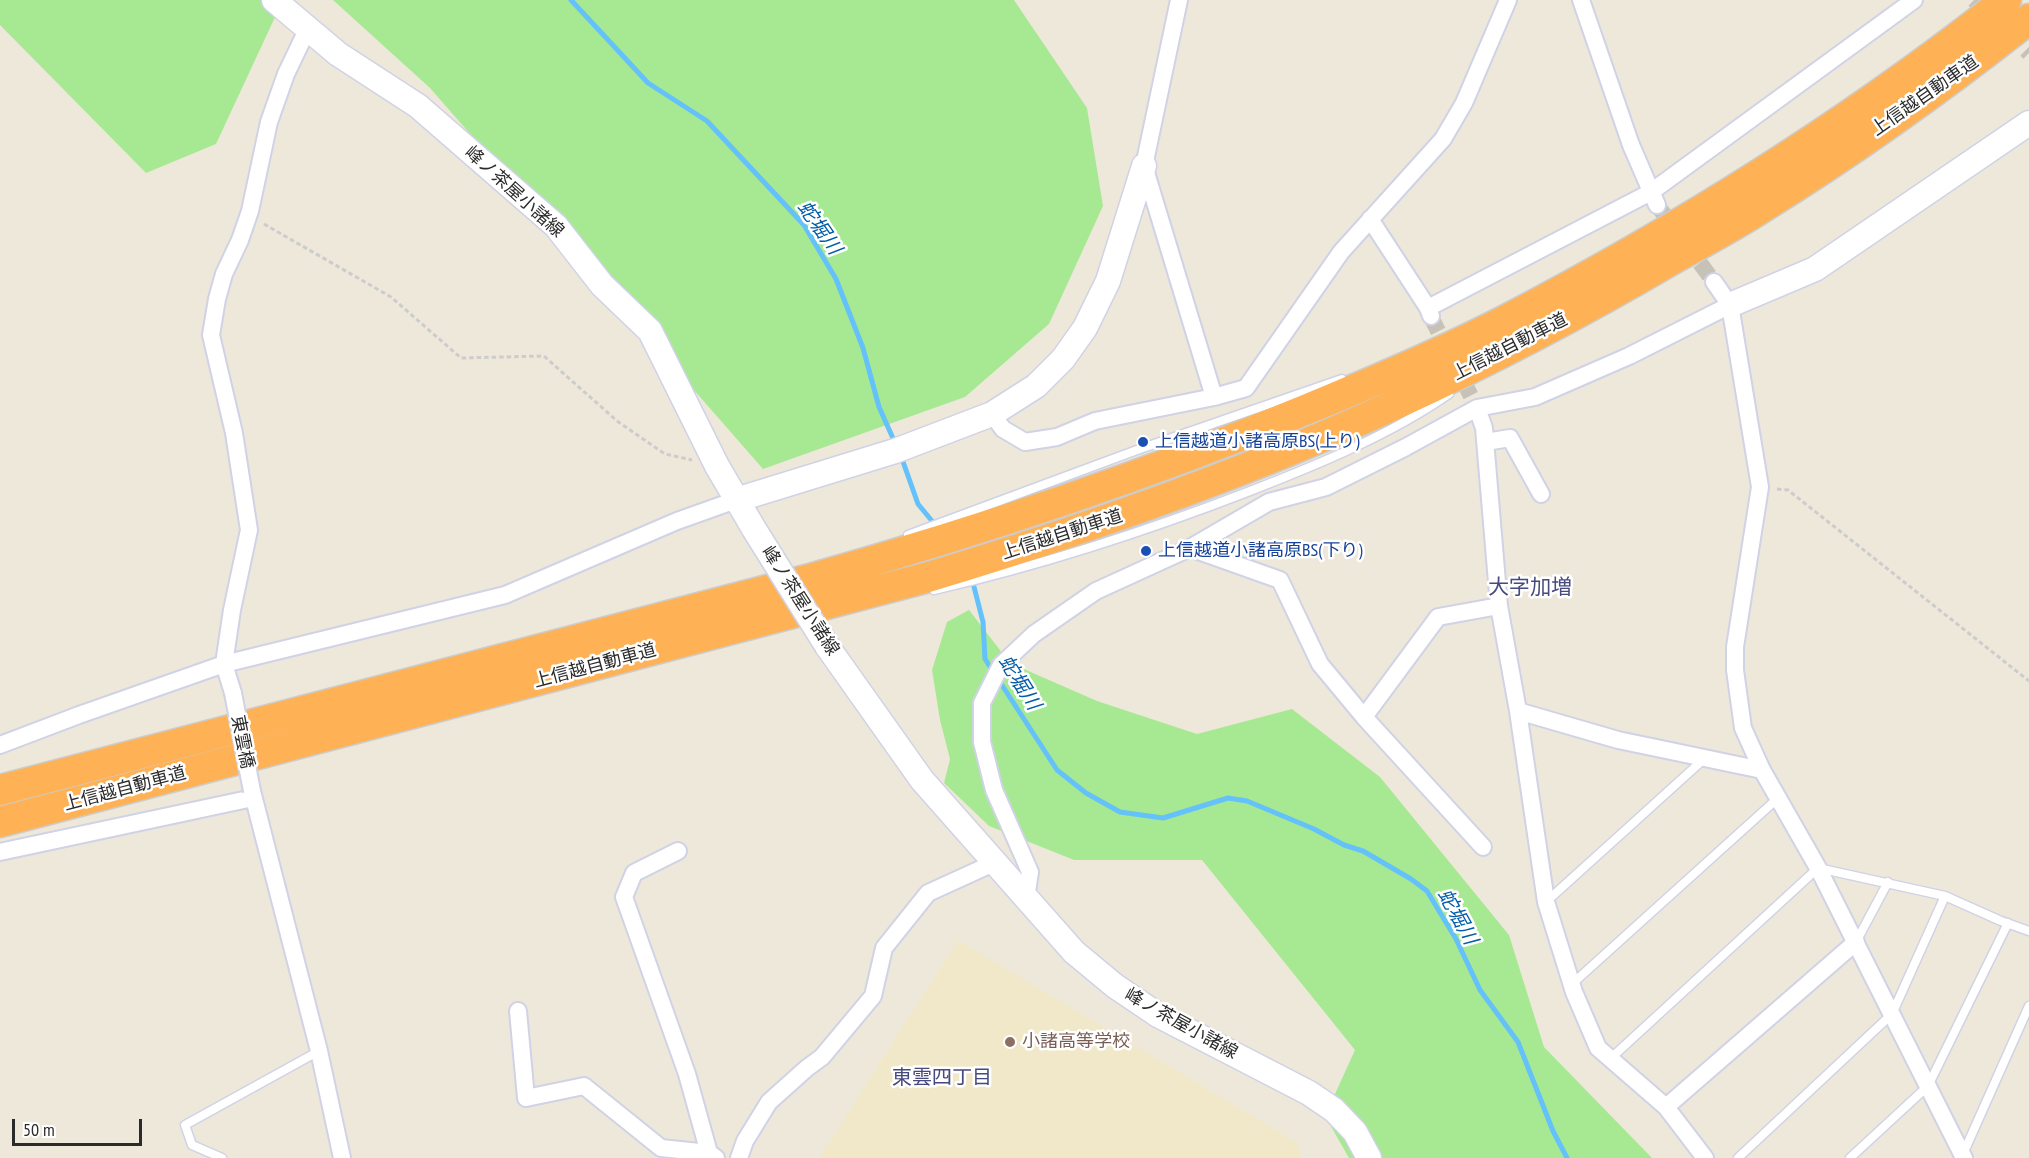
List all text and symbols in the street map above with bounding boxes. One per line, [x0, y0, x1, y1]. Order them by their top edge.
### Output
street label: 上信越自動車道 [1867, 51, 1983, 141]
street label: 峰ノ茶屋小諸線 [460, 142, 568, 242]
water label: 蛇堀川 [792, 197, 846, 259]
street label: 上信越自動車道 [1449, 309, 1571, 385]
place label: 上信越道小諸高原BS(上り) [1155, 431, 1360, 453]
marker: 上信越道小諸高原BS(上り) [1136, 435, 1150, 449]
street label: 上信越自動車道 [999, 505, 1125, 565]
place label: 上信越道小諸高原BS(下り) [1158, 540, 1363, 562]
street label: 峰ノ茶屋小諸線 [757, 542, 843, 660]
marker: 上信越道小諸高原BS(下り) [1139, 544, 1153, 558]
district label: 大字加増 [1488, 575, 1572, 601]
street label: 上信越自動車道 [531, 639, 659, 693]
water label: 蛇堀川 [993, 651, 1045, 715]
street label: 東雲橋 [226, 713, 258, 771]
street label: 上信越自動車道 [61, 762, 189, 816]
water label: 蛇堀川 [1432, 885, 1482, 949]
street label: 峰ノ茶屋小諸線 [1121, 984, 1241, 1064]
place label: 小諸高等学校 [1022, 1031, 1130, 1053]
marker: 小諸高等学校 [1003, 1035, 1017, 1049]
district label: 東雲四丁目 [892, 1066, 992, 1090]
scale bar [15, 1107, 146, 1145]
text: 50 m [23, 1118, 55, 1141]

